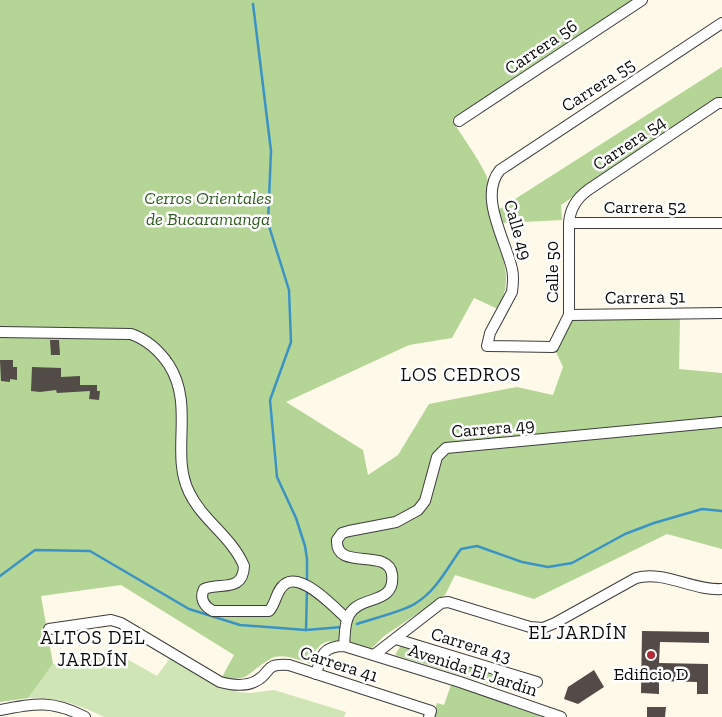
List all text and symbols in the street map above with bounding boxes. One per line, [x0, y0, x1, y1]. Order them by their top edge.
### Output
street label: Carrera 56 [500, 15, 582, 79]
street label: Carrera 55 [557, 53, 639, 117]
street label: Carrera 54 [588, 110, 670, 175]
park label: Cerros Orientales de Bucaramanga [144, 187, 272, 230]
street label: Carrera 52 [604, 196, 686, 218]
street label: Calle 49 [499, 197, 537, 263]
street label: Calle 50 [541, 241, 563, 303]
street label: Carrera 51 [605, 285, 685, 309]
district label: LOS CEDROS [401, 363, 521, 386]
street label: Carrera 49 [450, 413, 536, 443]
district label: EL JARDÍN [528, 621, 628, 644]
street label: Carrera 43 [428, 622, 514, 668]
district label: ALTOS DEL JARDÍN [40, 626, 146, 671]
street label: Avenida El Jardín [406, 639, 541, 701]
street label: Carrera 41 [297, 641, 381, 687]
marker: Edificio D [645, 649, 657, 661]
place label: Edificio D [613, 663, 689, 685]

